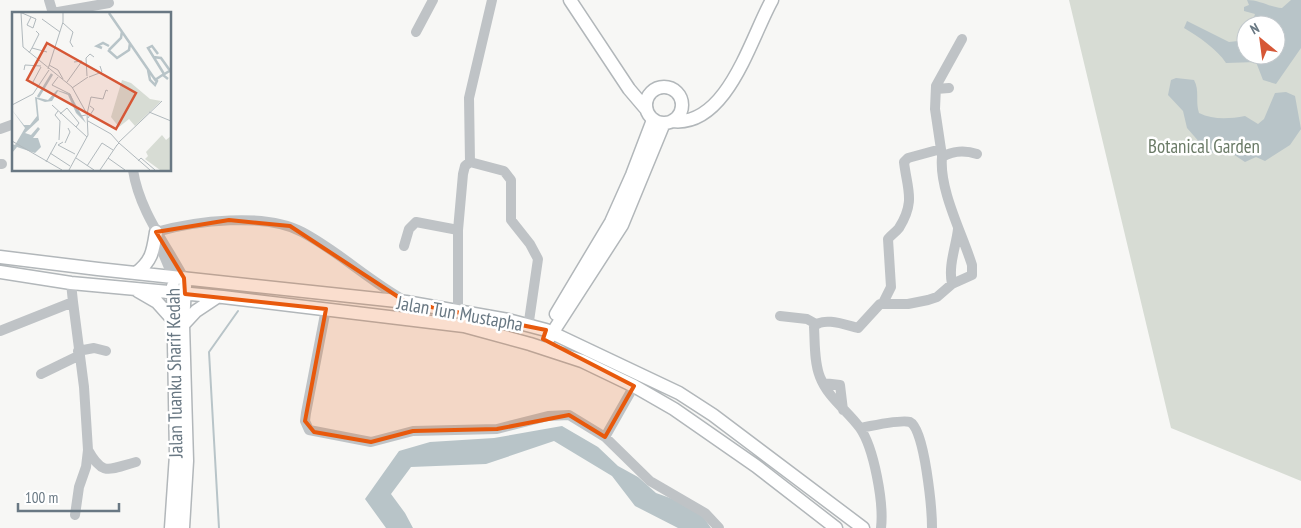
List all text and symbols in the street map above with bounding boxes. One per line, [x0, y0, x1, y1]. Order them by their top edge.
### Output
inset map [12, 12, 171, 171]
north arrow [1236, 15, 1286, 65]
text: N [1247, 19, 1262, 38]
park label: Botanical Garden [1148, 134, 1260, 158]
street label: Jalan Tuanku Sharif Kedah [161, 288, 187, 459]
street label: Jalan Tun Mustapha [394, 290, 525, 336]
scale bar [18, 480, 119, 512]
text: 100 m [25, 488, 58, 507]

